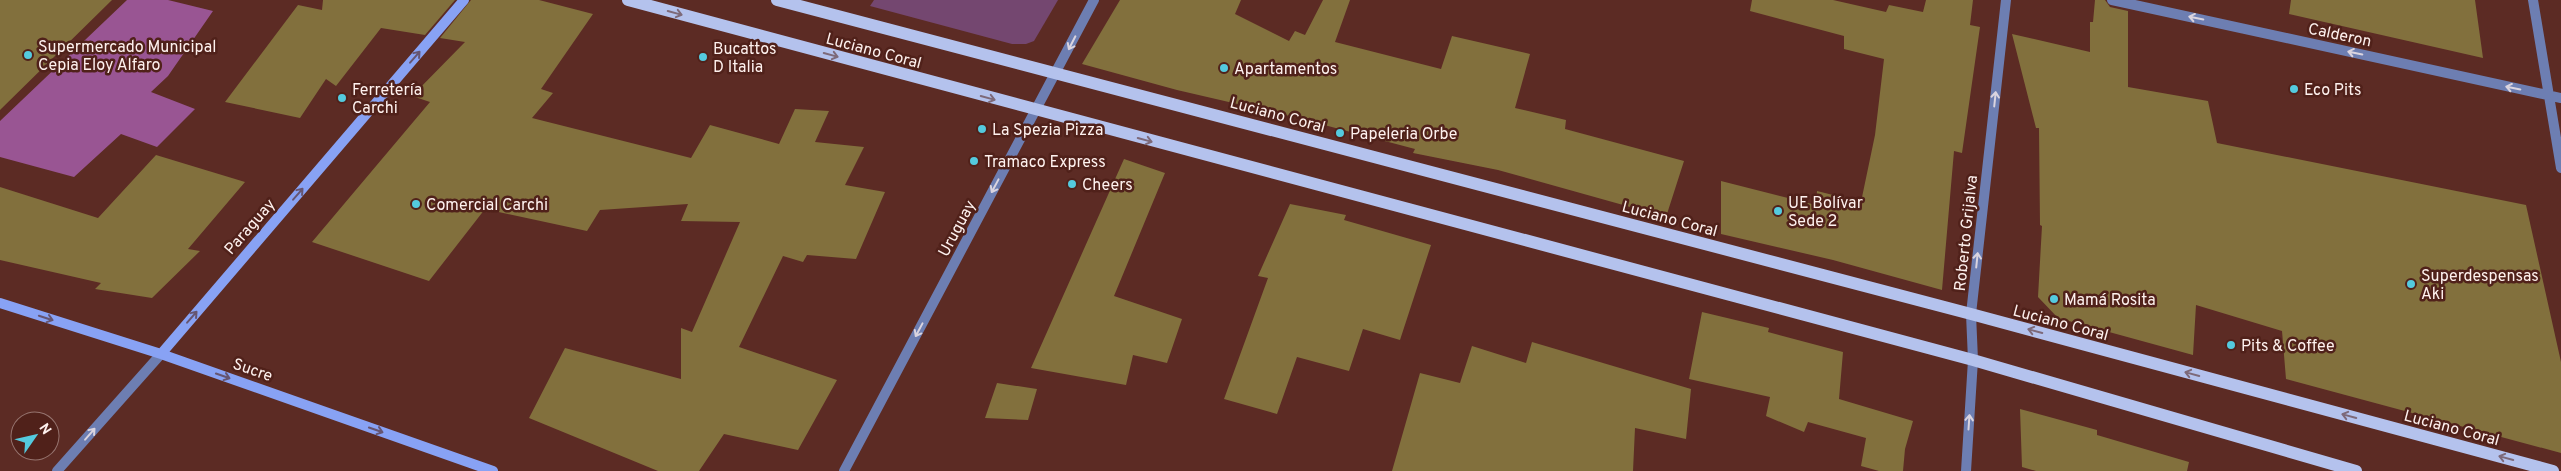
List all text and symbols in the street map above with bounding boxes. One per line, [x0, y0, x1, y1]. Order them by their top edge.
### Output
one-way arrow [666, 8, 682, 18]
one-way arrow [2188, 13, 2204, 22]
street label: Calderon [2306, 19, 2373, 52]
street label: Luciano Coral [823, 30, 924, 74]
one-way arrow [1067, 36, 1077, 51]
place label: Supermercado Municipal Cepia Eloy Alfaro [38, 38, 216, 76]
place label: Bucattos D Italia [713, 40, 776, 78]
one-way arrow [2347, 48, 2363, 57]
marker: Supermercado Municipal Cepia Eloy Alfaro [22, 49, 34, 61]
one-way arrow [409, 51, 420, 64]
marker: Bucattos D Italia [697, 51, 709, 63]
one-way arrow [823, 51, 839, 61]
place label: Apartamentos [1234, 60, 1337, 80]
marker: Apartamentos [1218, 62, 1230, 74]
place label: Ferretería Carchi [352, 81, 422, 119]
place label: Eco Pits [2304, 81, 2361, 101]
one-way arrow [2506, 82, 2522, 92]
marker: Eco Pits [2288, 83, 2300, 95]
one-way arrow [1990, 91, 2000, 107]
marker: Ferretería Carchi [336, 92, 348, 104]
one-way arrow [980, 94, 996, 103]
street label: Luciano Coral [1227, 94, 1328, 138]
place label: La Spezia Pizza [992, 121, 1104, 141]
marker: La Spezia Pizza [976, 123, 988, 135]
place label: Papeleria Orbe [1350, 125, 1457, 145]
marker: Papeleria Orbe [1334, 127, 1346, 139]
one-way arrow [1137, 136, 1153, 145]
place label: Tramaco Express [984, 153, 1106, 173]
marker: Tramaco Express [968, 155, 980, 167]
street label: Roberto Grijalva [1951, 174, 1983, 292]
place label: Cheers [1082, 176, 1133, 196]
one-way arrow [990, 178, 999, 193]
marker: Cheers [1066, 178, 1078, 190]
one-way arrow [292, 187, 304, 200]
place label: UE Bolívar Sede 2 [1788, 194, 1863, 232]
street label: Paraguay [221, 195, 280, 260]
place label: Comercial Carchi [426, 196, 548, 216]
street label: Uruguay [935, 197, 981, 261]
marker: Comercial Carchi [410, 198, 422, 210]
street label: Luciano Coral [1619, 198, 1720, 242]
marker: UE Bolívar Sede 2 [1772, 205, 1784, 217]
one-way arrow [1972, 253, 1982, 269]
place label: Superdespensas Aki [2421, 267, 2539, 305]
marker: Superdespensas Aki [2405, 278, 2417, 290]
place label: Mamá Rosita [2064, 291, 2156, 311]
marker: Mamá Rosita [2048, 293, 2060, 305]
street label: Luciano Coral [2010, 302, 2111, 346]
one-way arrow [187, 311, 198, 324]
one-way arrow [38, 313, 54, 323]
one-way arrow [914, 322, 923, 337]
one-way arrow [2028, 326, 2044, 336]
place label: Pits & Coffee [2241, 337, 2335, 357]
marker: Pits & Coffee [2225, 339, 2237, 351]
street label: Sucre [230, 355, 275, 387]
one-way arrow [2184, 368, 2200, 378]
one-way arrow [215, 372, 230, 381]
street label: Luciano Coral [2401, 407, 2502, 451]
north arrow [10, 411, 60, 461]
one-way arrow [2341, 411, 2357, 420]
one-way arrow [1965, 415, 1974, 431]
text: N [35, 421, 54, 438]
one-way arrow [368, 426, 384, 435]
one-way arrow [84, 428, 95, 441]
one-way arrow [2498, 453, 2514, 463]

